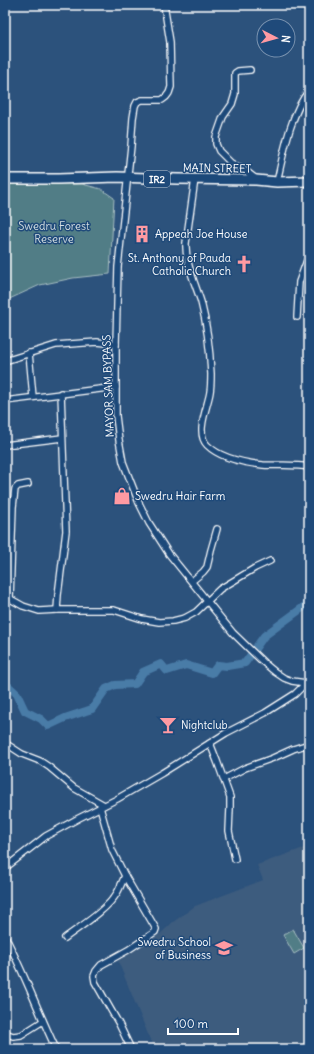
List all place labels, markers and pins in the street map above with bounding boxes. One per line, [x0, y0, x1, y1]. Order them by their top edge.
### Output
building icon: Appeah Joe House [132, 224, 152, 244]
place label: Appeah Joe House [155, 227, 248, 241]
place label: St. Anthony of Pauda Catholic Church [128, 251, 231, 278]
church icon: St. Anthony of Pauda Catholic Church [234, 254, 254, 274]
shop icon: Swedru Hair Farm [112, 486, 132, 506]
place label: Swedru Hair Farm [135, 489, 226, 503]
bar icon: Nightclub [158, 715, 178, 735]
place label: Nightclub [181, 718, 228, 732]
place label: Swedru School of Business [138, 935, 211, 962]
school or university icon: Swedru School of Business [214, 938, 234, 958]

